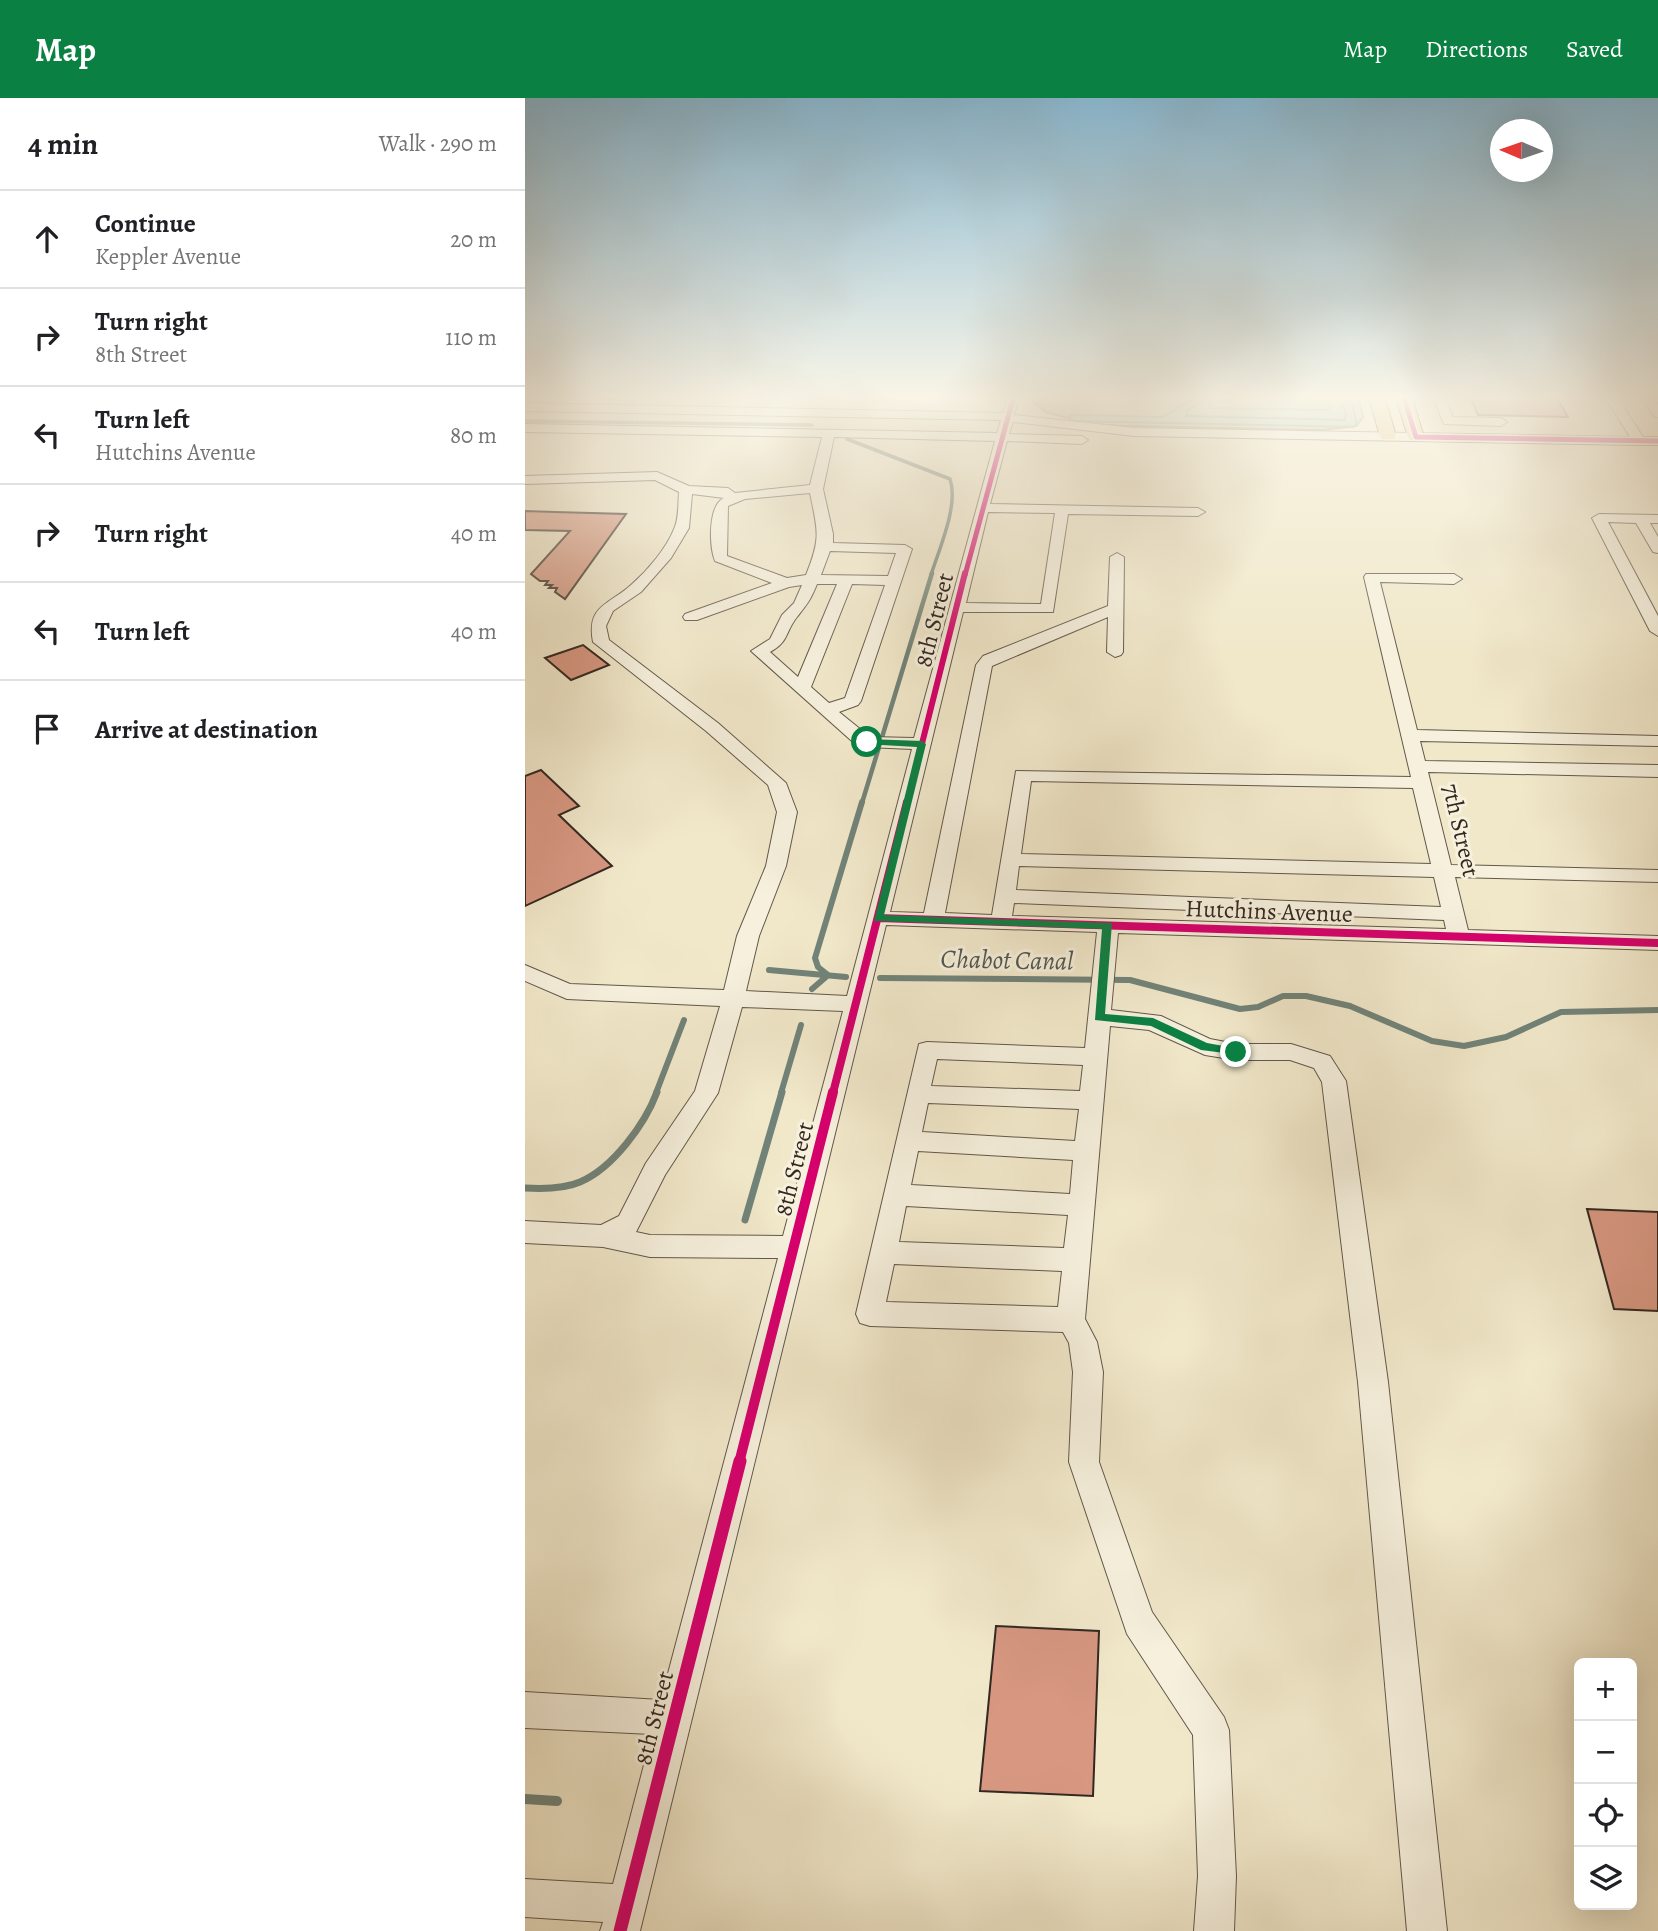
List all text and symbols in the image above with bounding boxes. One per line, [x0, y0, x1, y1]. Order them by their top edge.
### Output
text: Map [35, 27, 96, 72]
text: Map [1343, 33, 1387, 65]
text: Directions [1425, 33, 1528, 65]
text: Saved [1566, 33, 1623, 65]
north arrow [1490, 119, 1553, 182]
text: 4 min [28, 124, 98, 164]
text: Walk · 290 m [379, 128, 497, 159]
text: Continue [95, 206, 196, 241]
icon: ahead [28, 220, 66, 258]
text: 20 m [450, 224, 497, 255]
text: Keppler Avenue [95, 241, 241, 272]
text: Turn right [95, 304, 208, 339]
icon: right [28, 318, 66, 356]
text: 110 m [445, 322, 497, 353]
text: 8th Street [95, 339, 187, 370]
text: Turn left [95, 402, 190, 437]
icon: left [28, 416, 66, 454]
text: 80 m [450, 420, 497, 451]
text: Hutchins Avenue [95, 437, 256, 468]
icon: right [28, 514, 66, 552]
text: Turn right [95, 516, 208, 551]
text: 40 m [451, 518, 497, 549]
street label: 8th Street [907, 569, 961, 671]
icon: left [28, 612, 66, 650]
text: Turn left [95, 614, 190, 649]
text: 40 m [451, 616, 497, 647]
icon: arrive [28, 710, 66, 748]
text: Arrive at destination [95, 712, 318, 747]
route start [851, 726, 882, 757]
street label: 7th Street [1435, 780, 1487, 880]
street label: Hutchins Avenue [1185, 892, 1353, 930]
water label: Chabot Canal [940, 941, 1074, 979]
route end [1220, 1036, 1251, 1067]
street label: 8th Street [767, 1118, 821, 1220]
map controls [1574, 1658, 1637, 1910]
button: + [1574, 1658, 1637, 1721]
street label: 8th Street [627, 1667, 681, 1769]
button: − [1574, 1721, 1637, 1784]
button: locate [1574, 1784, 1637, 1847]
button: layers [1574, 1847, 1637, 1910]

